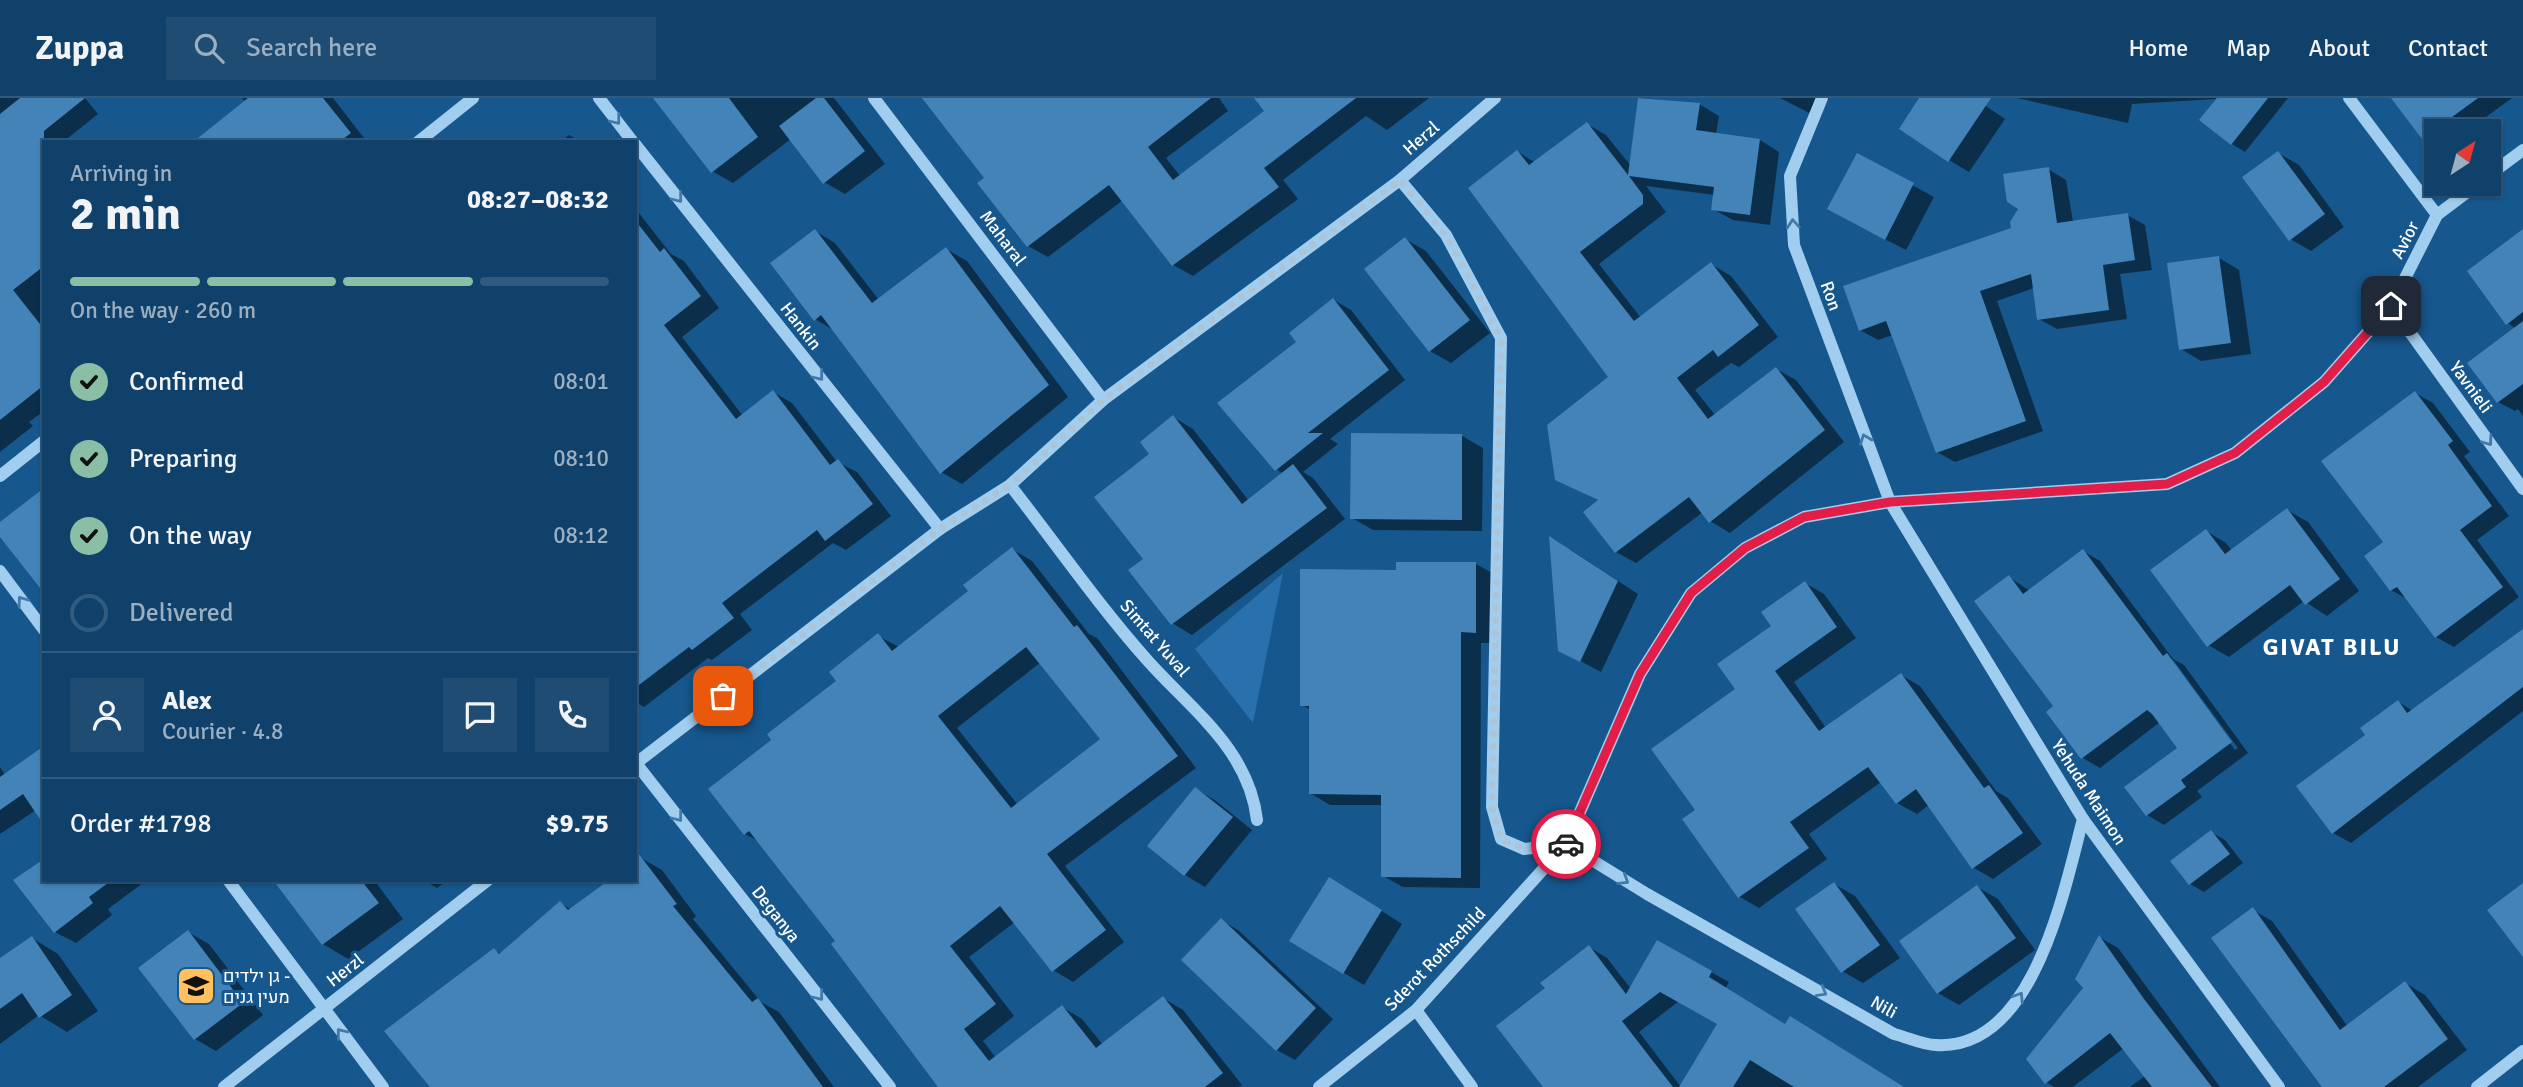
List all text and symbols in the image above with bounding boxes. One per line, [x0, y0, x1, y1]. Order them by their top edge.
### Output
search box [166, 17, 656, 80]
text: Zuppa [35, 28, 124, 69]
icon: search [190, 29, 228, 67]
text: Search here [246, 32, 377, 64]
text: Home [2128, 33, 2188, 63]
text: Map [2226, 33, 2271, 63]
text: About [2309, 33, 2370, 63]
text: Contact [2408, 33, 2488, 63]
one-way arrow [608, 111, 620, 124]
street label: Herzl [1398, 116, 1444, 160]
north arrow [2424, 119, 2501, 196]
map controls [2424, 119, 2501, 196]
text: Arriving in [70, 159, 172, 188]
text: 08:27–08:32 [467, 184, 609, 216]
text: 2 min [70, 186, 181, 242]
one-way arrow [669, 190, 682, 202]
street label: Maharal [975, 206, 1031, 270]
street label: Avior [2386, 217, 2424, 263]
one-way arrow [1786, 218, 1801, 229]
pin [2361, 276, 2421, 336]
street label: Ron [1816, 278, 1846, 314]
icon: home [2372, 287, 2410, 325]
text: On the way · 260 m [70, 296, 256, 325]
street label: Hankin [775, 298, 827, 354]
street label: Yavnieli [2445, 357, 2497, 417]
icon: check [70, 363, 108, 401]
text: Confirmed [129, 366, 244, 398]
text: 08:01 [553, 367, 609, 396]
one-way arrow [810, 369, 823, 381]
one-way arrow [1860, 433, 1874, 445]
one-way arrow [2480, 433, 2492, 446]
icon: check [70, 440, 108, 478]
text: Preparing [129, 443, 237, 475]
text: 08:10 [553, 444, 609, 473]
icon: check [70, 517, 108, 555]
text: On the way [129, 520, 252, 552]
text: 08:12 [553, 521, 609, 550]
street label: Simtat Yuval [1115, 595, 1195, 681]
one-way arrow [18, 596, 30, 608]
text: Delivered [129, 597, 234, 629]
district label: GIVAT BILU [2263, 632, 2401, 662]
pin [693, 666, 753, 726]
icon: bag [704, 677, 742, 715]
button: person [70, 678, 144, 752]
button: chat [443, 678, 517, 752]
button: phone [535, 678, 609, 752]
text: Alex [162, 685, 212, 717]
text: Courier · 4.8 [162, 717, 283, 746]
street label: Yehuda Maimon [2047, 735, 2131, 849]
text: Order #1798 [70, 808, 211, 840]
text: $9.75 [545, 808, 609, 840]
one-way arrow [670, 809, 683, 821]
courier [1531, 809, 1601, 879]
icon: car [1547, 825, 1585, 863]
one-way arrow [1617, 872, 1630, 885]
street label: Deganya [747, 881, 805, 947]
street label: Sderot Rothschild [1380, 902, 1490, 1016]
street label: Herzl [322, 949, 368, 991]
school or university icon: גן ילדים - מעין גנים [175, 965, 217, 1007]
place label: גן ילדים - מעין גנים [223, 965, 290, 1008]
one-way arrow [1815, 984, 1828, 997]
one-way arrow [810, 988, 823, 1000]
street label: Nili [1867, 991, 1901, 1023]
one-way arrow [2011, 992, 2024, 1005]
one-way arrow [337, 1028, 350, 1041]

